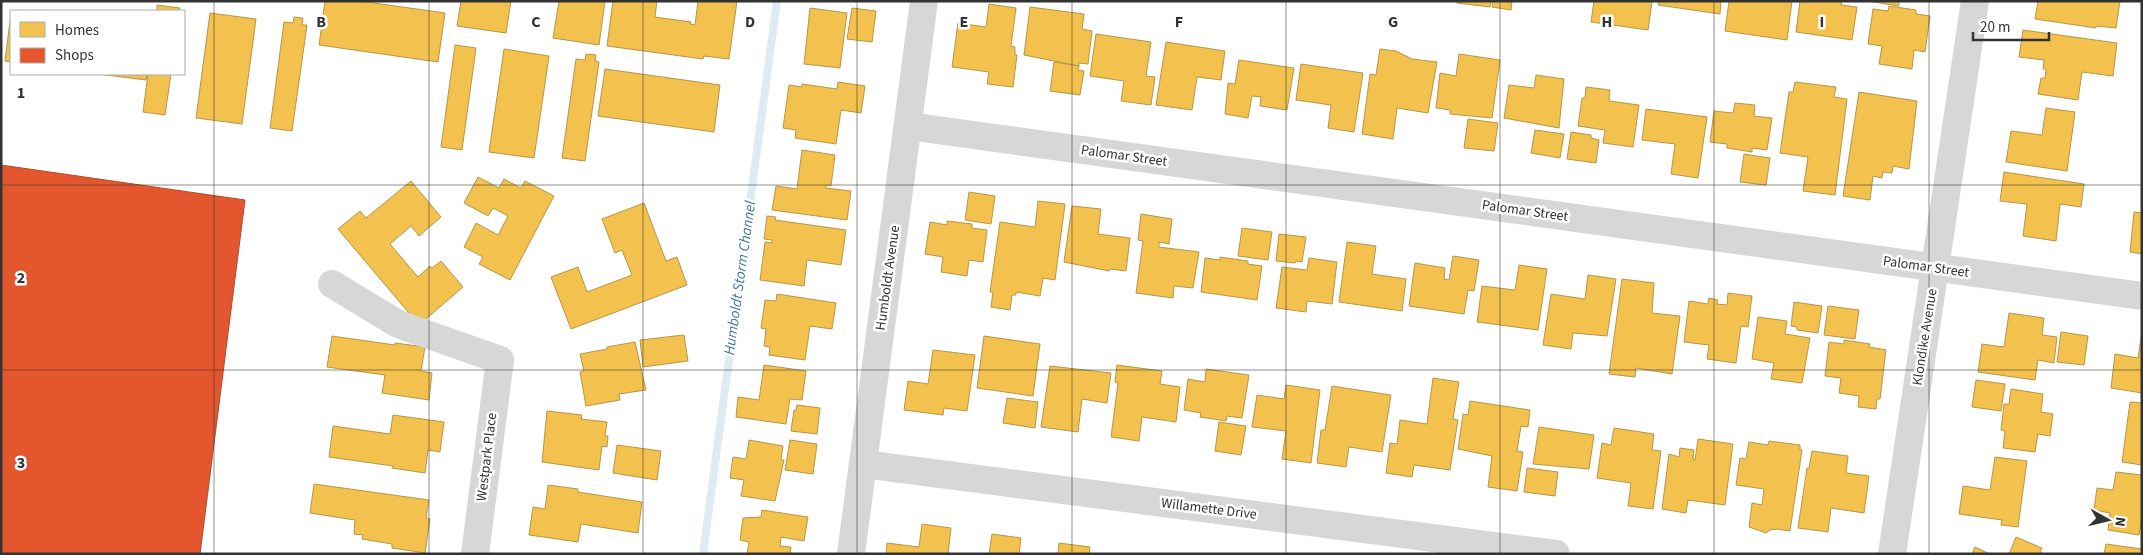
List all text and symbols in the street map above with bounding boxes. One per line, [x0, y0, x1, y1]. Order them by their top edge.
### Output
legend [10, 10, 185, 75]
scale bar [1973, 10, 2049, 42]
text: B [316, 11, 326, 33]
text: C [531, 11, 541, 33]
text: D [745, 11, 755, 33]
text: E [960, 11, 968, 33]
text: F [1175, 11, 1183, 33]
text: G [1388, 11, 1398, 33]
text: H [1602, 11, 1612, 33]
text: I [1820, 11, 1824, 33]
text: 20 m [1980, 17, 2010, 38]
text: Homes [55, 20, 99, 41]
text: Shops [55, 45, 94, 66]
text: 1 [17, 82, 25, 104]
street label: Palomar Street [1080, 140, 1169, 172]
street label: Palomar Street [1481, 195, 1570, 227]
water label: Humboldt Storm Channel [719, 199, 761, 356]
street label: Humboldt Avenue [871, 224, 905, 332]
street label: Palomar Street [1882, 251, 1971, 283]
text: 2 [17, 267, 25, 289]
street label: Klondike Avenue [1907, 287, 1943, 387]
street label: Westpark Place [472, 412, 502, 502]
text: 3 [17, 452, 25, 474]
street label: Willamette Drive [1160, 493, 1258, 525]
north arrow [2083, 495, 2133, 545]
text: N [2109, 516, 2130, 528]

